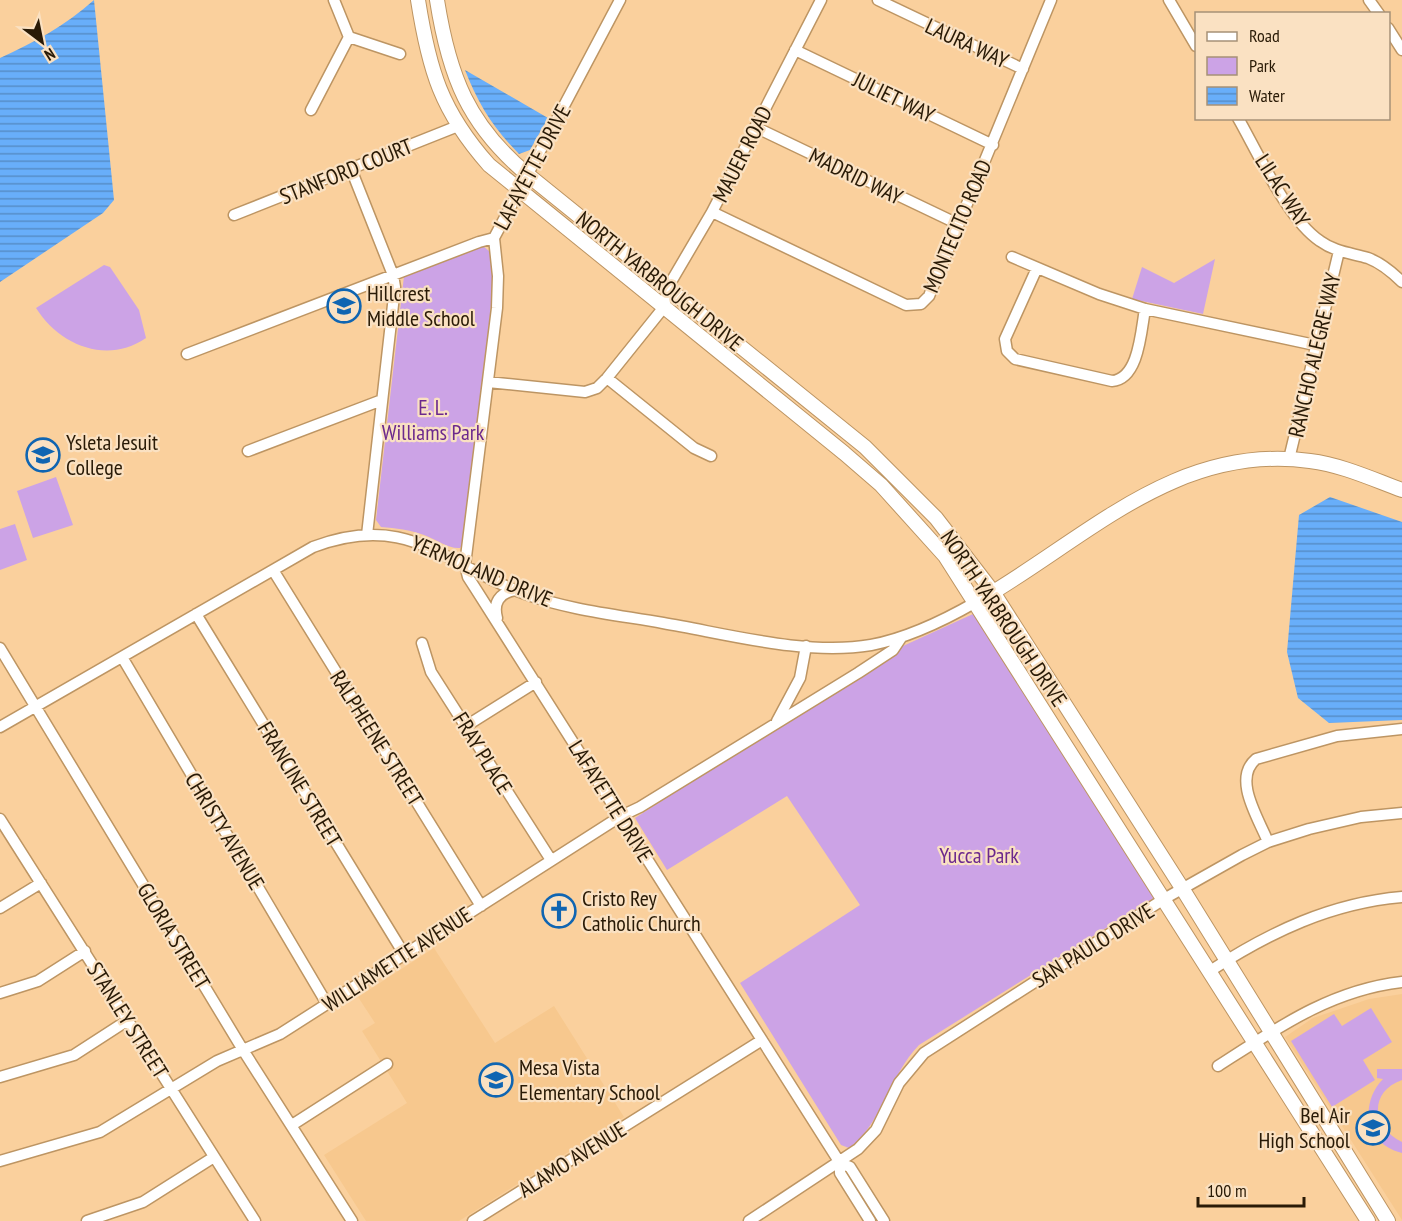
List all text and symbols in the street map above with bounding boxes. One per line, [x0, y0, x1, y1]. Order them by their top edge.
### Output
north arrow [12, 12, 72, 72]
street label: LAURA WAY [921, 12, 1013, 74]
legend [1195, 12, 1390, 120]
text: Road [1249, 24, 1280, 47]
text: N [41, 44, 59, 65]
text: Park [1249, 54, 1276, 77]
street label: JULIET WAY [848, 65, 939, 129]
text: Water [1249, 84, 1285, 107]
street label: LAFAYETTE DRIVE [487, 99, 577, 235]
street label: MAUER ROAD [706, 101, 778, 207]
street label: STANFORD COURT [276, 132, 417, 210]
street label: MADRID WAY [805, 141, 907, 211]
street label: LILAC WAY [1249, 149, 1317, 231]
street label: MONTECITO ROAD [916, 155, 998, 297]
street label: NORTH YARBROUGH DRIVE [571, 205, 749, 357]
street label: RANCHO ALEGRE WAY [1281, 270, 1347, 440]
place label: Hillcrest Middle School [367, 279, 476, 332]
school or university icon: Hillcrest Middle School [326, 288, 362, 324]
park label: E. L. Williams Park [382, 393, 485, 446]
place label: Ysleta Jesuit College [66, 428, 158, 481]
school or university icon: Ysleta Jesuit College [25, 437, 61, 473]
street label: NORTH YARBROUGH DRIVE [935, 524, 1073, 712]
street label: YERMOLAND DRIVE [407, 529, 557, 613]
street label: RALPHEENE STREET [324, 665, 430, 811]
street label: FRAY PLACE [447, 707, 519, 799]
street label: FRANCINE STREET [252, 716, 348, 852]
street label: LAFAYETTE DRIVE [562, 735, 660, 867]
street label: CHRISTY AVENUE [179, 767, 271, 895]
park label: Yucca Park [939, 841, 1019, 869]
street label: GLORIA STREET [131, 878, 217, 994]
place label: Cristo Rey Catholic Church [582, 884, 701, 937]
church icon: Cristo Rey Catholic Church [541, 893, 577, 929]
street label: SAN PAULO DRIVE [1027, 896, 1159, 994]
street label: WILLIAMETTE AVENUE [317, 900, 477, 1018]
street label: STANLEY STREET [81, 957, 175, 1083]
place label: Mesa Vista Elementary School [519, 1053, 661, 1106]
school or university icon: Mesa Vista Elementary School [478, 1062, 514, 1098]
place label: Bel Air High School [1259, 1101, 1351, 1154]
school or university icon: Bel Air High School [1355, 1110, 1391, 1146]
street label: ALAMO AVENUE [513, 1115, 631, 1203]
scale bar [1198, 1170, 1304, 1208]
text: 100 m [1207, 1179, 1247, 1202]

